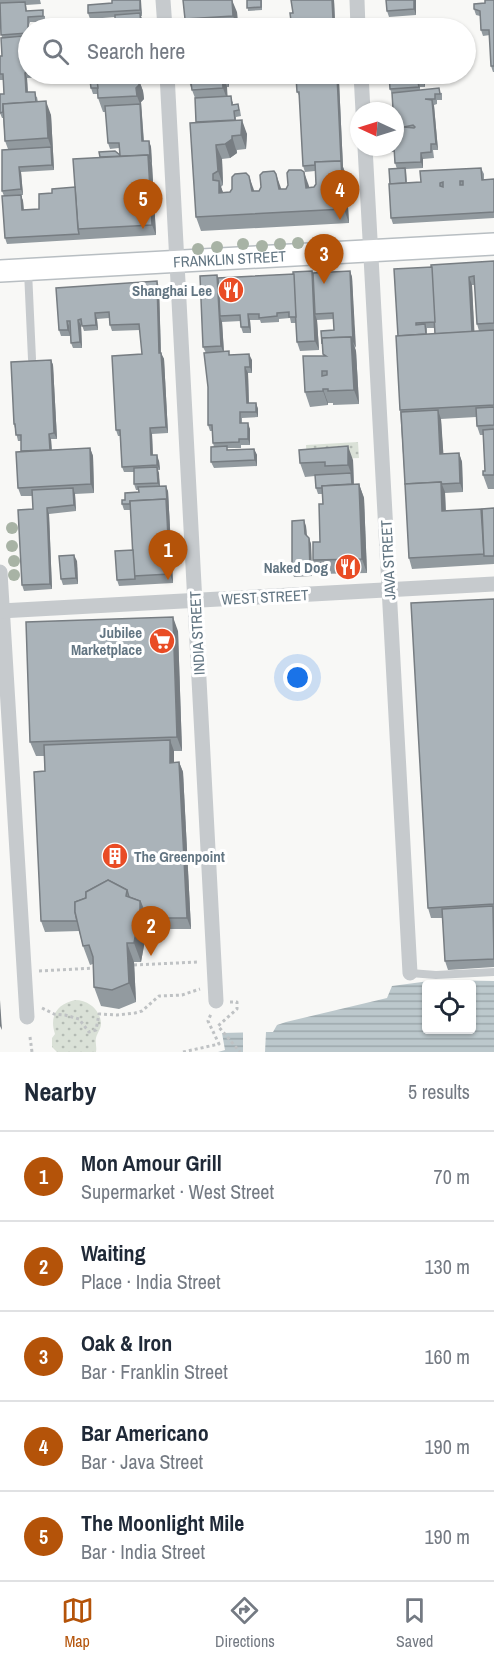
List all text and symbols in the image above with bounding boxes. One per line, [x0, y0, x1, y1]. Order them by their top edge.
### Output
search box [18, 18, 476, 84]
icon: search [39, 35, 72, 68]
text: Search here [87, 36, 185, 66]
north arrow [350, 102, 404, 156]
pin: 4 [320, 170, 360, 220]
pin: 5 [124, 180, 162, 229]
pin: 3 [304, 234, 344, 284]
street label: FRANKLIN STREET [173, 245, 287, 272]
restaurant icon: Shanghai Lee [216, 275, 246, 305]
place label: Shanghai Lee [132, 280, 212, 301]
street label: JAVA STREET [375, 519, 401, 601]
pin: 1 [148, 530, 188, 580]
restaurant icon: Naked Dog [333, 552, 363, 582]
place label: Naked Dog [264, 557, 328, 578]
street label: WEST STREET [221, 584, 310, 610]
street label: INDIA STREET [184, 590, 210, 676]
place label: Jubilee Marketplace [71, 622, 142, 660]
supermarket icon: Jubilee Marketplace [147, 626, 177, 656]
your location [283, 663, 312, 692]
building icon: The Greenpoint [100, 841, 130, 871]
place label: The Greenpoint [134, 846, 225, 867]
pin: 2 [132, 906, 170, 956]
map controls [422, 980, 476, 1034]
button: locate [422, 980, 476, 1034]
text: Nearby [24, 1074, 96, 1109]
text: 5 results [408, 1078, 470, 1105]
text: Mon Amour Grill [81, 1148, 222, 1178]
text: 1 [39, 1163, 48, 1190]
text: 70 m [434, 1163, 470, 1190]
text: Supermarket · West Street [81, 1178, 274, 1205]
text: Waiting [81, 1238, 145, 1268]
text: 2 [39, 1253, 48, 1280]
text: 130 m [424, 1253, 470, 1280]
text: Place · India Street [81, 1268, 221, 1295]
text: Oak & Iron [81, 1328, 172, 1358]
text: 3 [39, 1343, 48, 1370]
text: 160 m [424, 1343, 470, 1370]
text: Bar · Franklin Street [81, 1358, 228, 1385]
text: Bar Americano [81, 1418, 209, 1448]
text: 4 [39, 1433, 48, 1460]
text: 190 m [424, 1433, 470, 1460]
text: Bar · Java Street [81, 1448, 203, 1475]
text: The Moonlight Mile [81, 1508, 244, 1538]
text: 5 [39, 1523, 48, 1550]
text: 190 m [424, 1523, 470, 1550]
text: Bar · India Street [81, 1538, 205, 1565]
tab: Map [61, 1594, 94, 1652]
tab: Directions [215, 1594, 275, 1652]
tab: Saved [396, 1594, 433, 1652]

